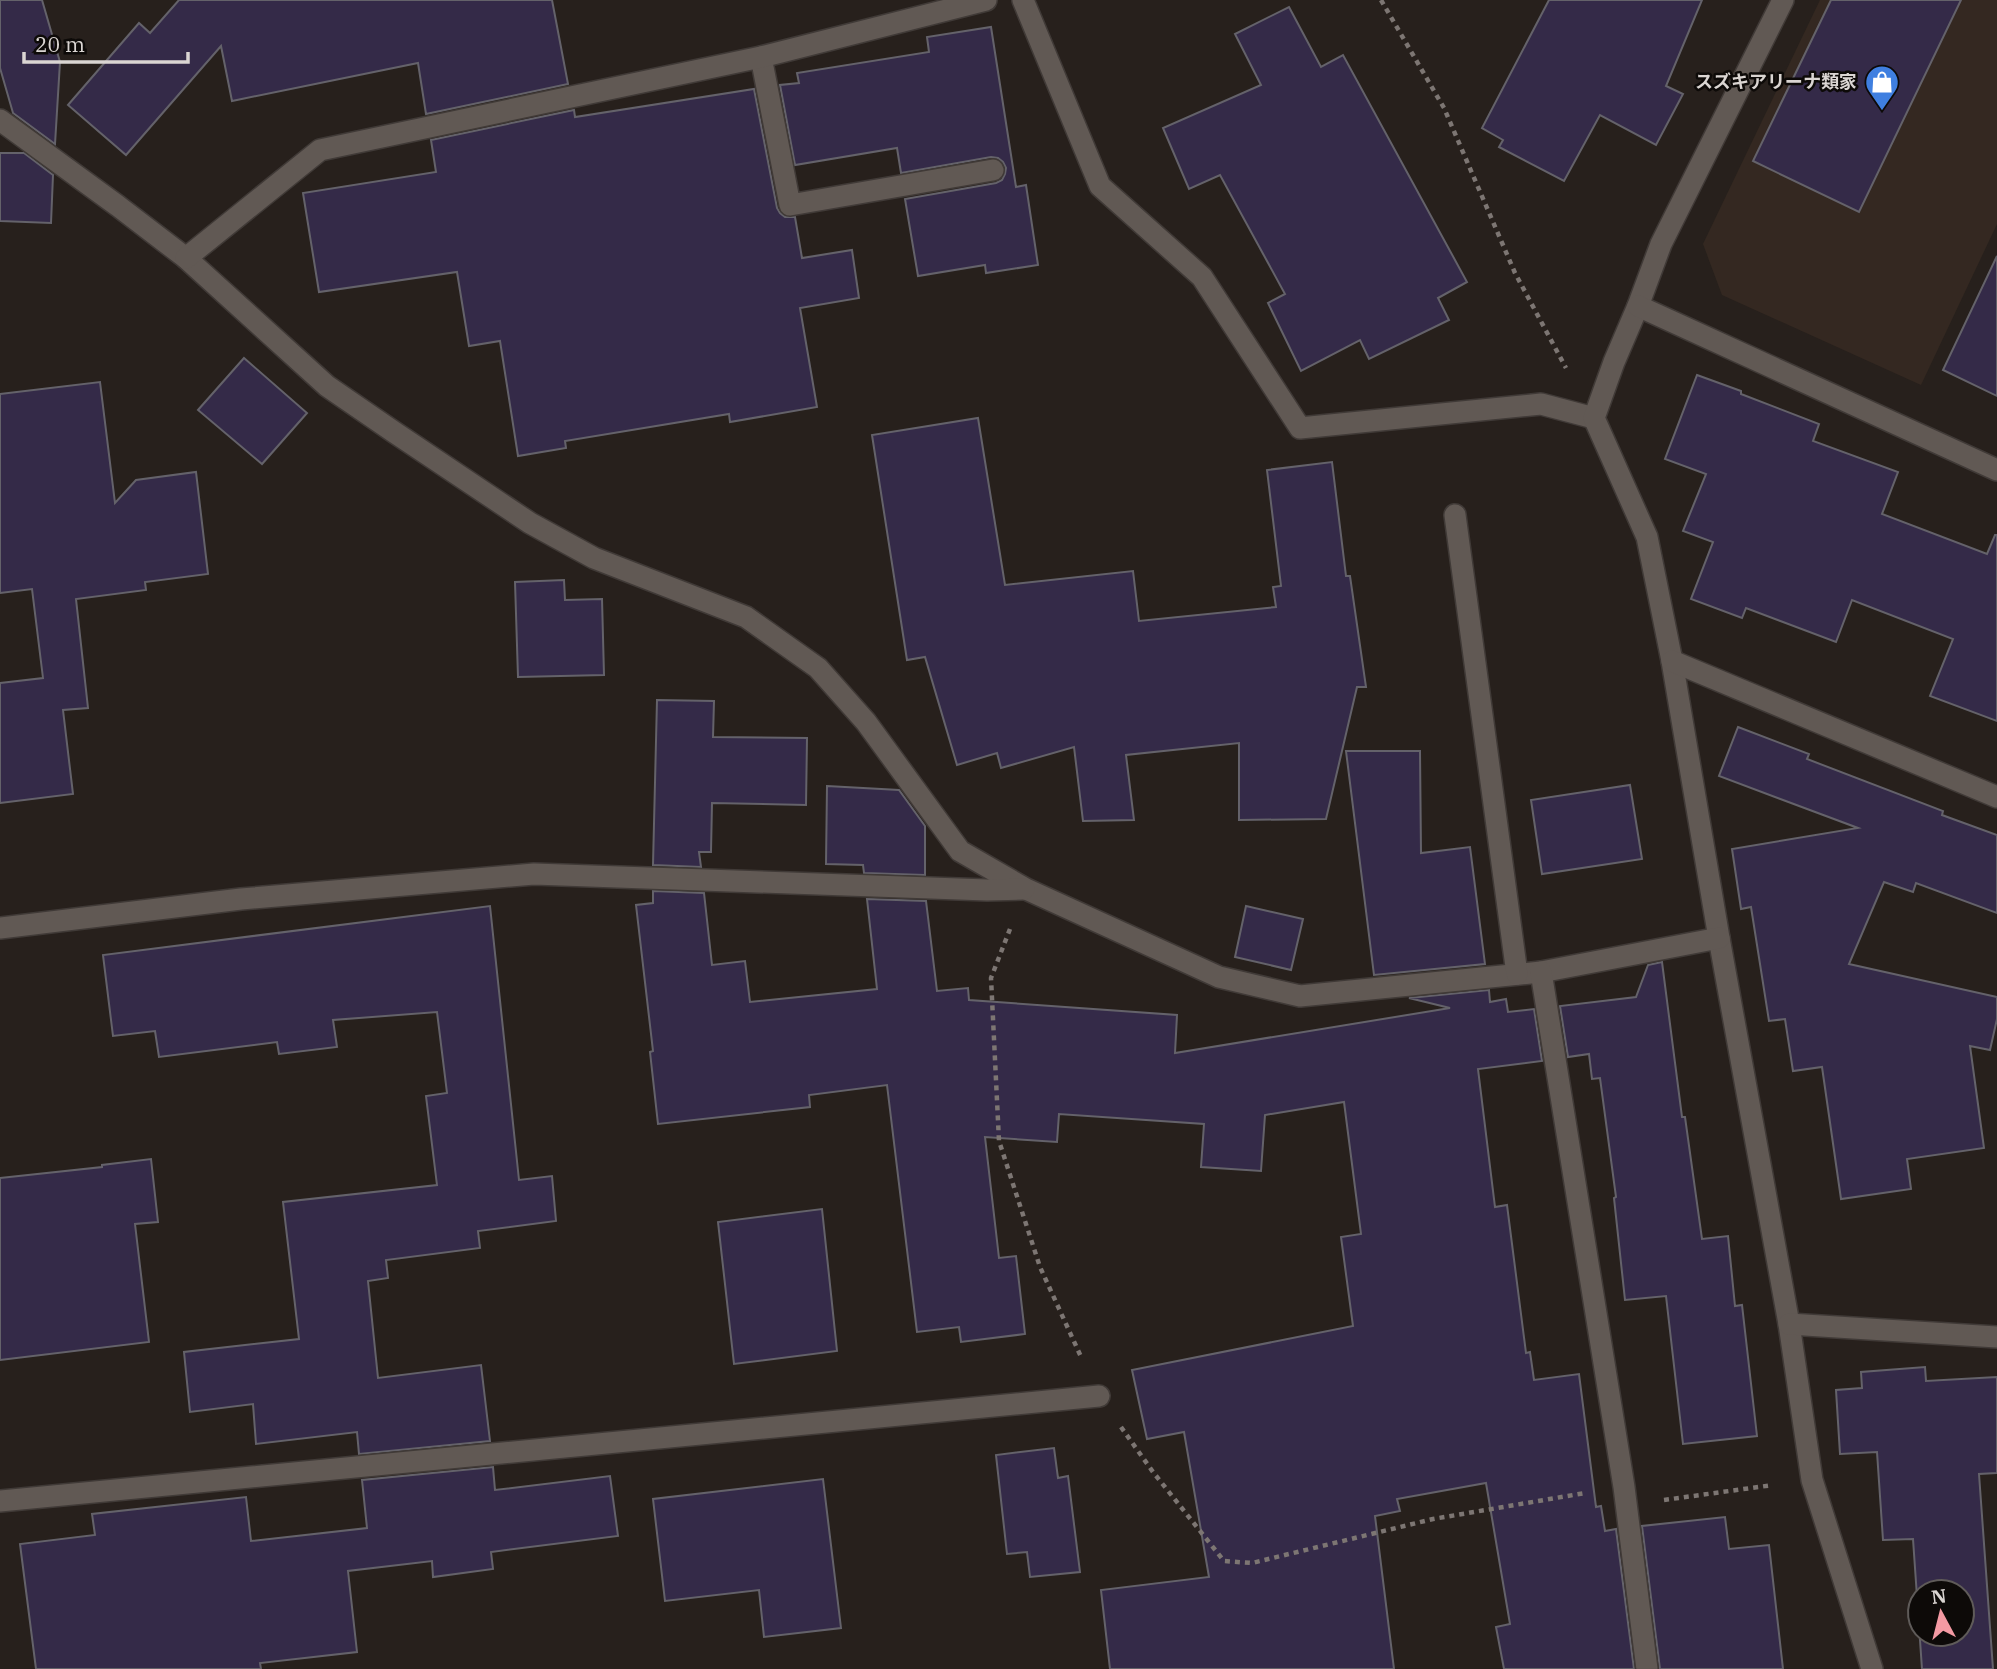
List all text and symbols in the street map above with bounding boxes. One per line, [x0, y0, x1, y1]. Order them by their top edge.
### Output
scale bar [24, 21, 189, 65]
text: 20 m [35, 30, 85, 58]
shop icon: スズキアリーナ類家 [1863, 63, 1901, 112]
place label: スズキアリーナ類家 [1695, 70, 1857, 93]
north arrow [1906, 1578, 1976, 1648]
text: N [1930, 1583, 1948, 1609]

